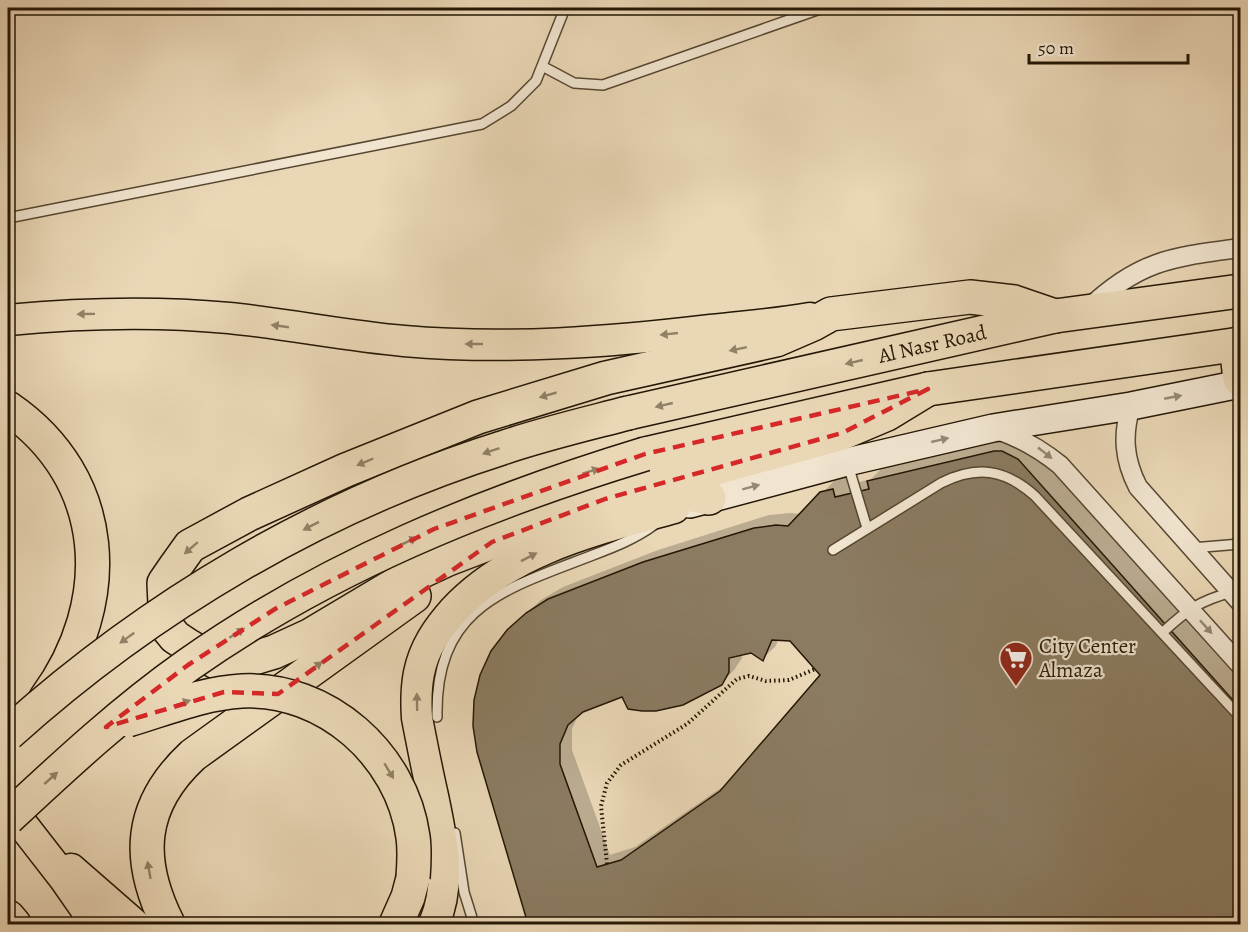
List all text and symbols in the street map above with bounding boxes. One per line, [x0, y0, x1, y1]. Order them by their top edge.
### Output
scale bar [1029, 27, 1188, 65]
text: 50 m [1038, 36, 1074, 60]
one-way arrow [77, 310, 96, 319]
street label: Al Nasr Road [875, 318, 990, 370]
one-way arrow [271, 321, 290, 330]
one-way arrow [659, 330, 678, 339]
one-way arrow [465, 339, 484, 349]
one-way arrow [728, 345, 747, 354]
one-way arrow [845, 358, 864, 367]
one-way arrow [539, 391, 557, 400]
one-way arrow [1164, 392, 1183, 401]
one-way arrow [654, 401, 673, 410]
one-way arrow [931, 435, 949, 445]
one-way arrow [482, 447, 500, 457]
one-way arrow [1037, 447, 1053, 460]
one-way arrow [356, 457, 374, 467]
one-way arrow [582, 466, 600, 475]
one-way arrow [742, 482, 760, 491]
one-way arrow [303, 521, 320, 531]
one-way arrow [400, 536, 418, 546]
one-way arrow [184, 542, 199, 555]
one-way arrow [520, 552, 537, 561]
one-way arrow [1199, 619, 1212, 634]
one-way arrow [229, 627, 245, 638]
one-way arrow [119, 631, 134, 643]
place label: City Center Almaza [1038, 632, 1136, 684]
supermarket icon: City Center Almaza [998, 640, 1034, 687]
one-way arrow [307, 662, 322, 674]
one-way arrow [412, 693, 422, 712]
one-way arrow [173, 698, 191, 708]
one-way arrow [383, 763, 394, 779]
one-way arrow [43, 771, 58, 785]
one-way arrow [144, 860, 153, 879]

